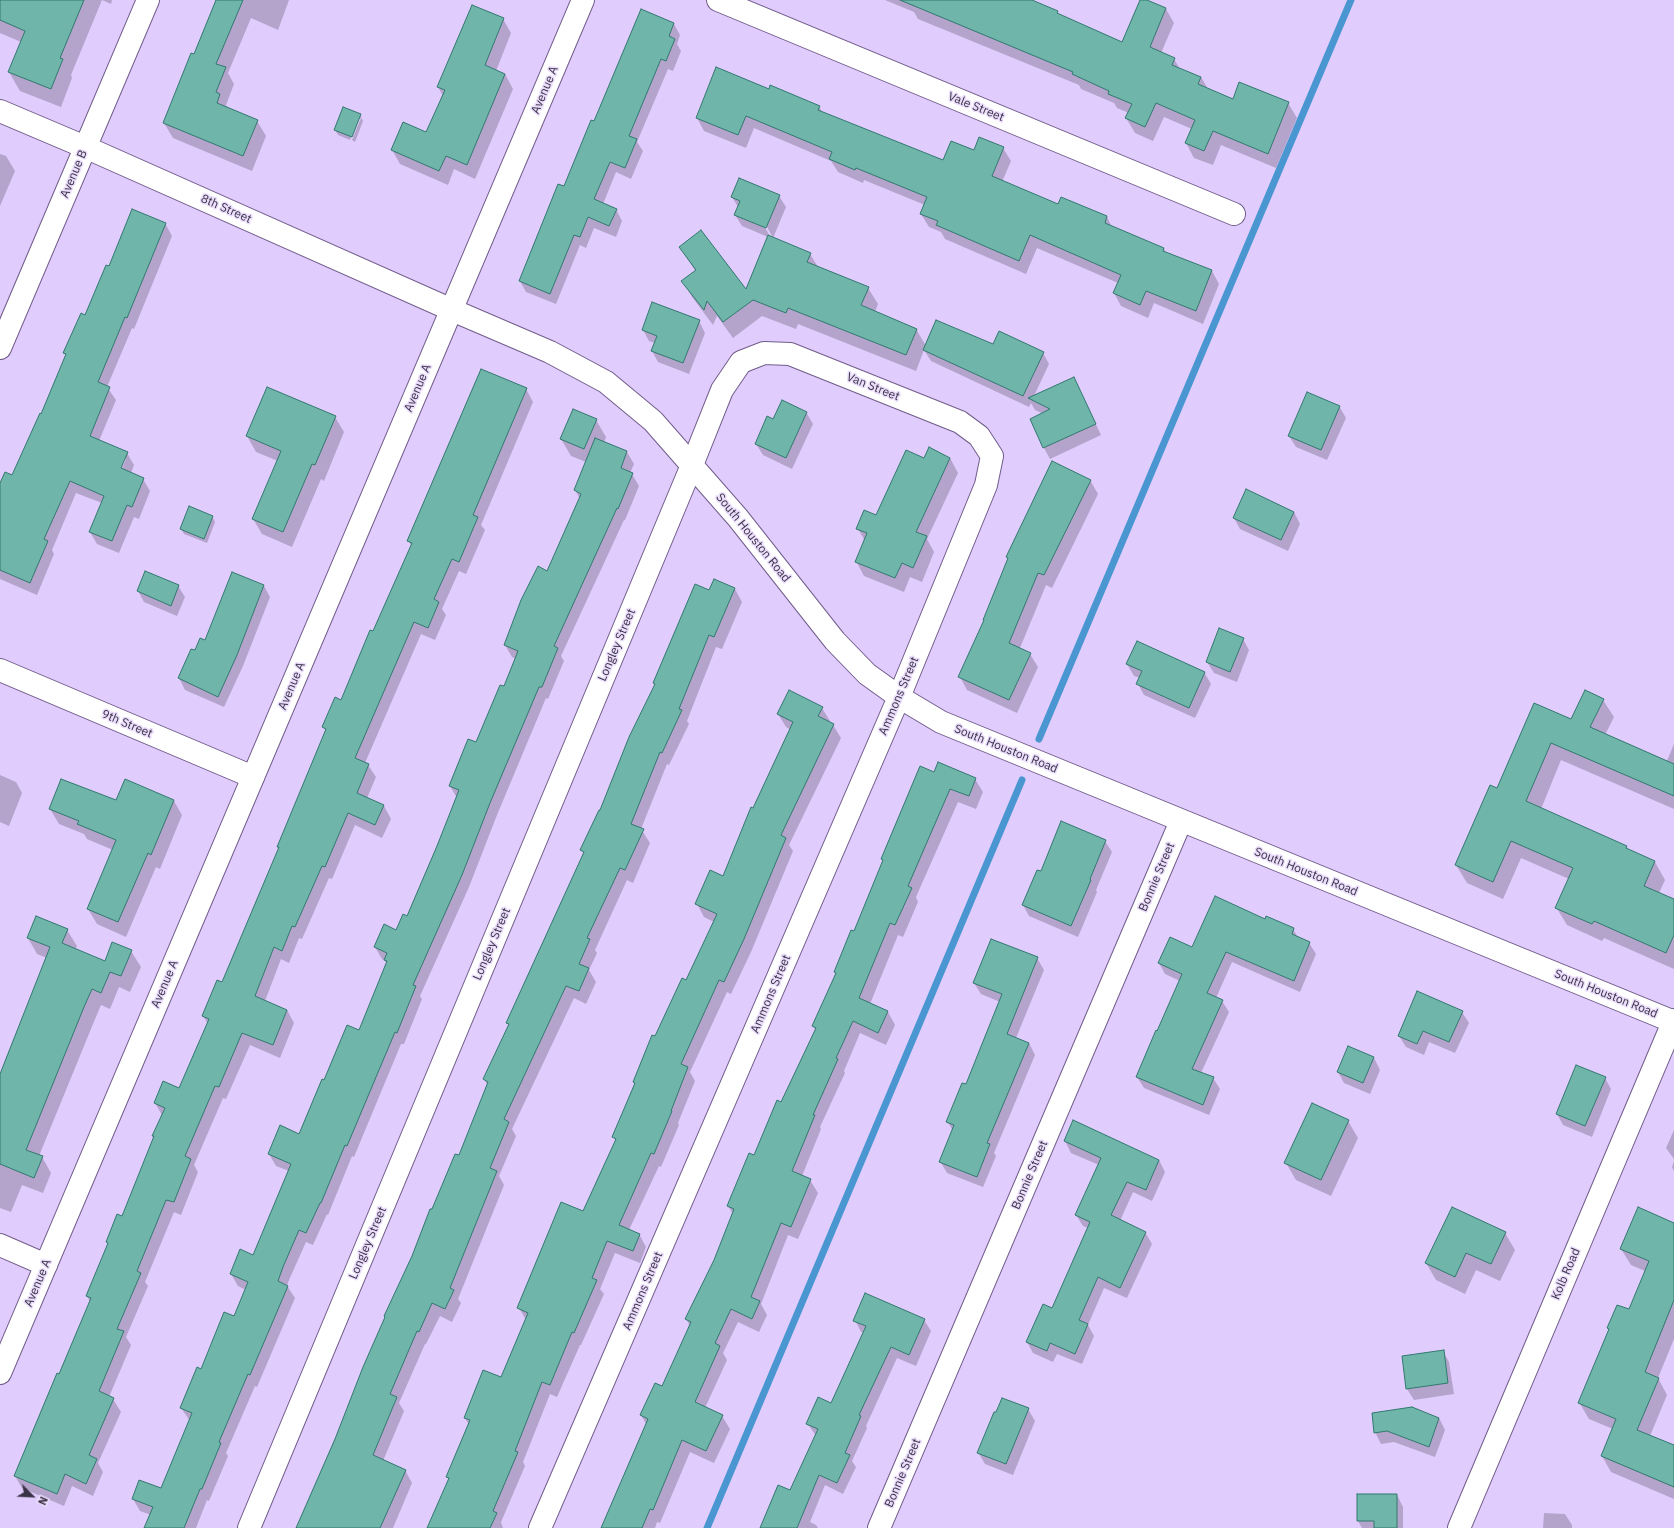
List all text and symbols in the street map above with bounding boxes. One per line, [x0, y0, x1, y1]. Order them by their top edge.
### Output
street label: Avenue A [528, 64, 562, 116]
street label: Vale Street [946, 89, 1006, 125]
street label: Avenue B [57, 148, 91, 200]
street label: 8th Street [198, 191, 254, 227]
street label: Avenue A [401, 362, 435, 414]
street label: Van Street [844, 370, 902, 404]
street label: South Houston Road [713, 491, 793, 585]
street label: Longley Street [595, 607, 639, 683]
street label: Ammons Street [876, 655, 922, 737]
street label: Avenue A [275, 660, 309, 712]
street label: 9th Street [99, 707, 155, 741]
street label: South Houston Road [952, 722, 1060, 776]
street label: Bonnie Street [1136, 840, 1178, 914]
street label: South Houston Road [1252, 845, 1360, 899]
street label: Longley Street [470, 906, 514, 982]
street label: Ammons Street [748, 953, 794, 1035]
street label: Avenue A [148, 958, 182, 1010]
street label: South Houston Road [1552, 967, 1660, 1021]
street label: Bonnie Street [1009, 1138, 1051, 1212]
street label: Longley Street [346, 1205, 390, 1281]
street label: Kolb Road [1549, 1246, 1583, 1302]
street label: Ammons Street [620, 1250, 666, 1332]
street label: Avenue A [21, 1257, 55, 1309]
street label: Bonnie Street [882, 1436, 924, 1510]
north arrow [12, 1476, 52, 1516]
text: N [35, 1494, 51, 1507]

